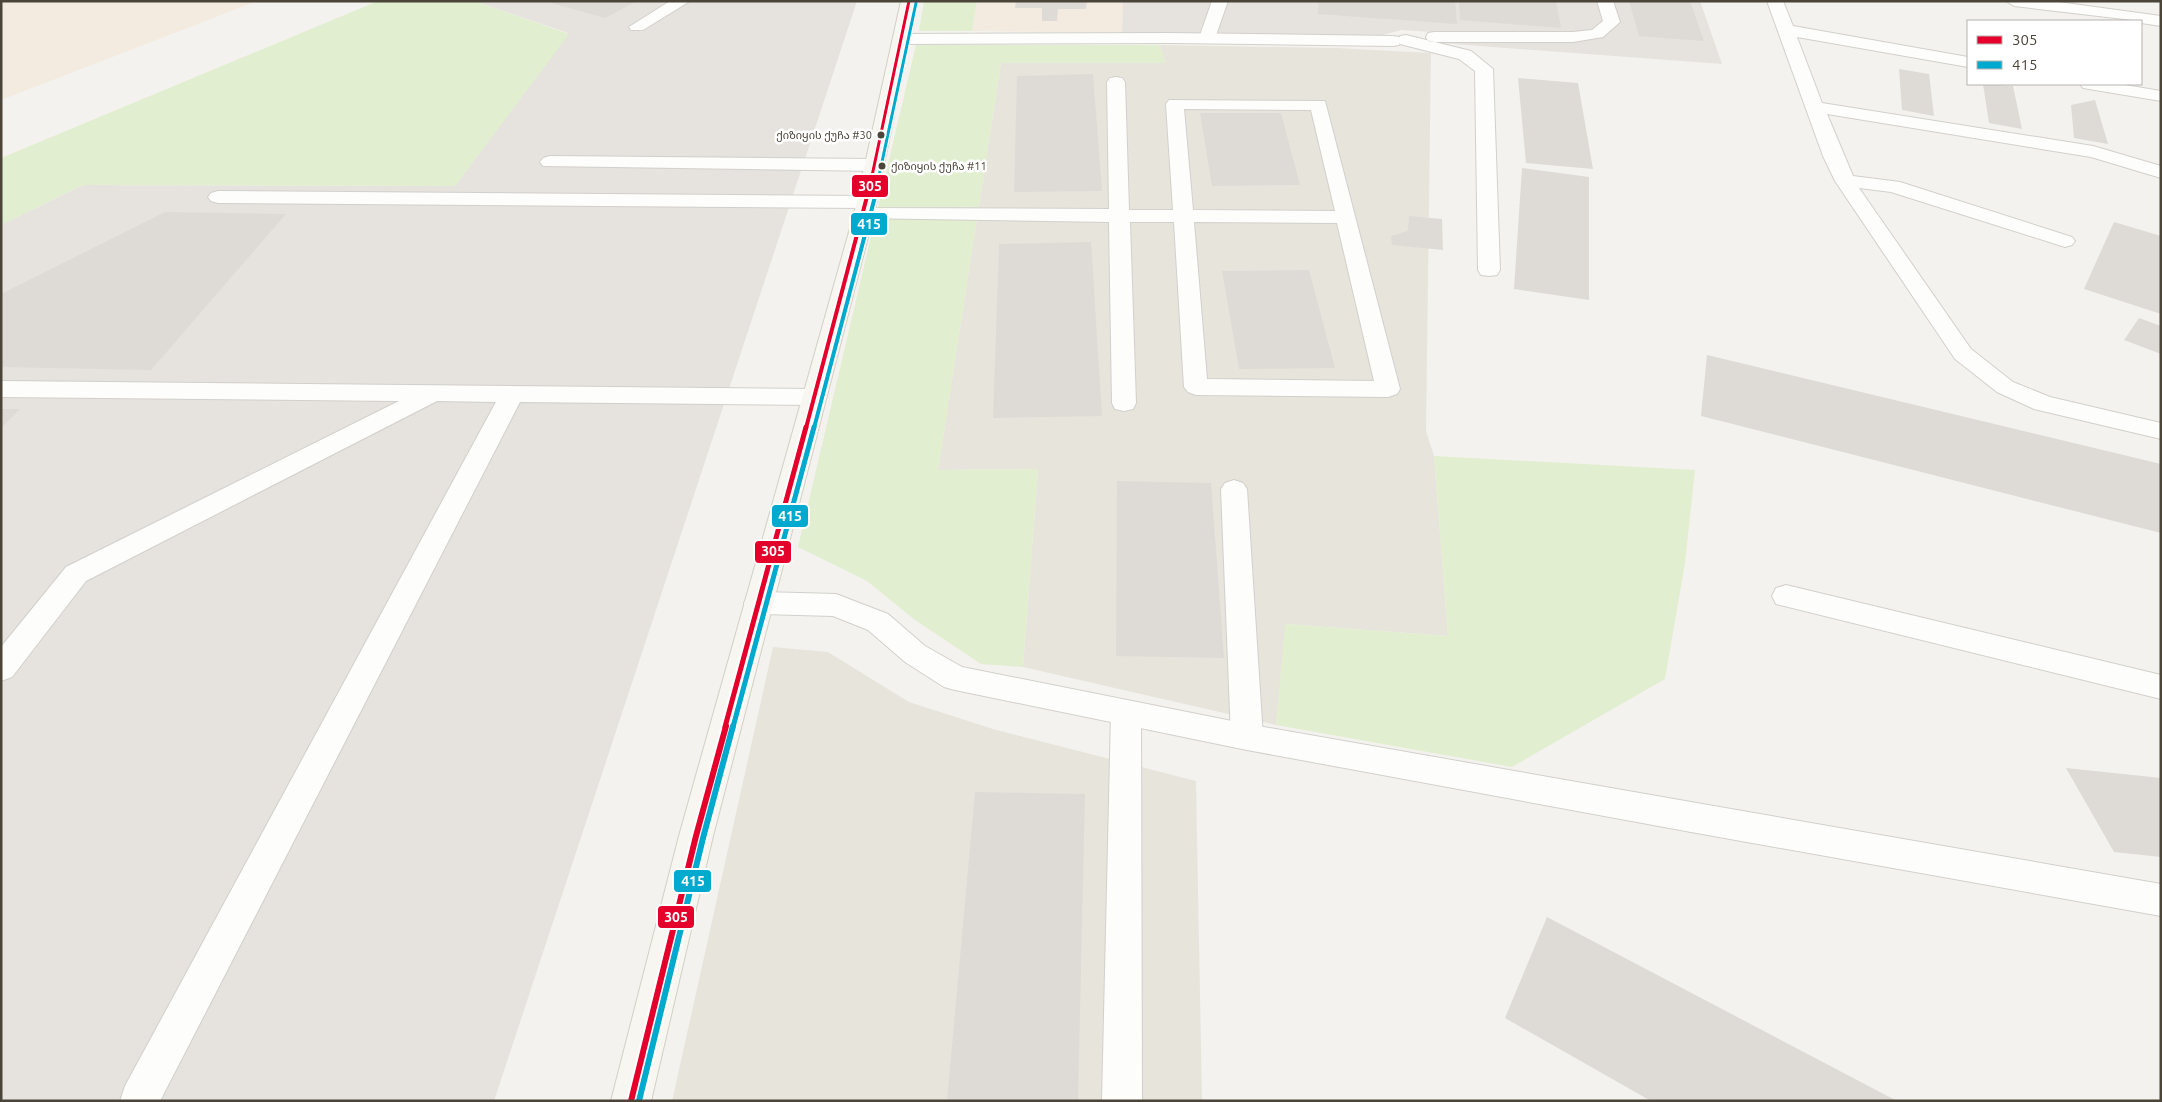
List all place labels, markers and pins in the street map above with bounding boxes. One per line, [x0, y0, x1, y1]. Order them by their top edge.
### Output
place label: ქიზიყის ქუჩა #30 [776, 129, 872, 142]
marker: ქიზიყის ქუჩა #30 [876, 130, 886, 140]
place label: ქიზიყის ქუჩა #11 [891, 160, 987, 173]
marker: ქიზიყის ქუჩა #11 [877, 161, 887, 171]

